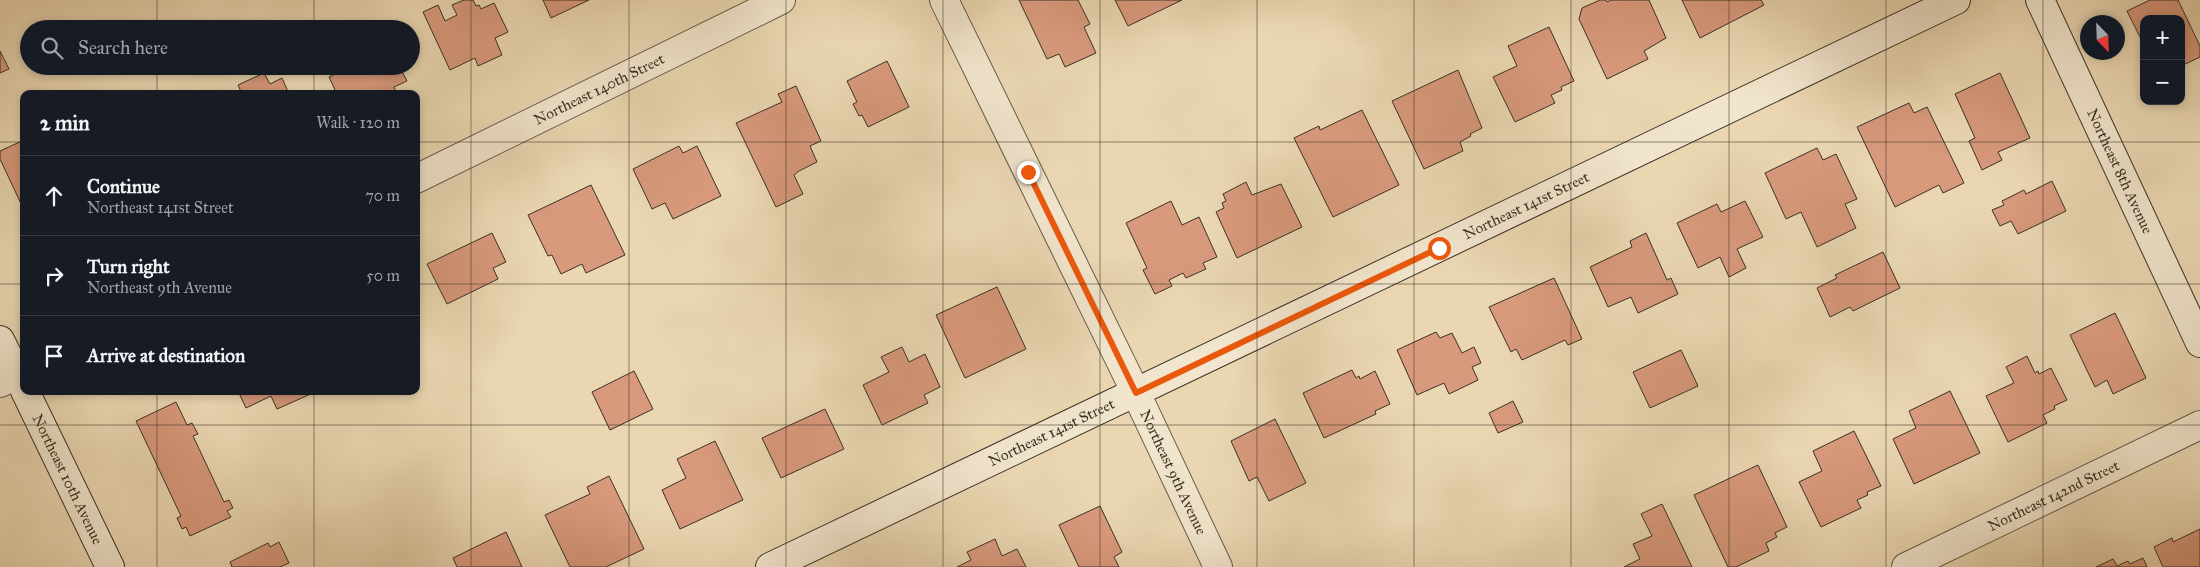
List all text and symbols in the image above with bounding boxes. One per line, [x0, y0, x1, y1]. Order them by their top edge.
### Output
north arrow [2080, 15, 2125, 60]
map controls [2140, 15, 2185, 105]
button: + [2140, 15, 2185, 60]
search box [20, 20, 420, 75]
icon: search [38, 34, 66, 62]
text: Search here [78, 36, 168, 59]
street label: Northeast 140th Street [531, 49, 668, 129]
button: − [2140, 60, 2185, 105]
street label: Northeast 8th Avenue [2083, 106, 2157, 237]
text: 2 min [40, 110, 90, 136]
text: Walk · 120 m [316, 113, 400, 132]
route end [1017, 161, 1040, 184]
street label: Northeast 141st Street [1460, 167, 1593, 243]
text: Continue [87, 175, 160, 198]
icon: ahead [40, 182, 68, 210]
text: 70 m [365, 186, 400, 205]
text: Northeast 141st Street [87, 198, 234, 217]
route start [1428, 237, 1451, 260]
text: Turn right [87, 255, 170, 278]
icon: right [40, 262, 68, 290]
text: 50 m [366, 266, 400, 285]
text: Northeast 9th Avenue [87, 278, 232, 297]
icon: arrive [40, 342, 68, 370]
text: Arrive at destination [87, 344, 245, 367]
street label: Northeast 141st Street [986, 394, 1118, 470]
street label: Northeast 9th Avenue [1136, 407, 1210, 538]
street label: Northeast 10th Avenue [29, 411, 107, 547]
street label: Northeast 142nd Street [1985, 456, 2123, 535]

